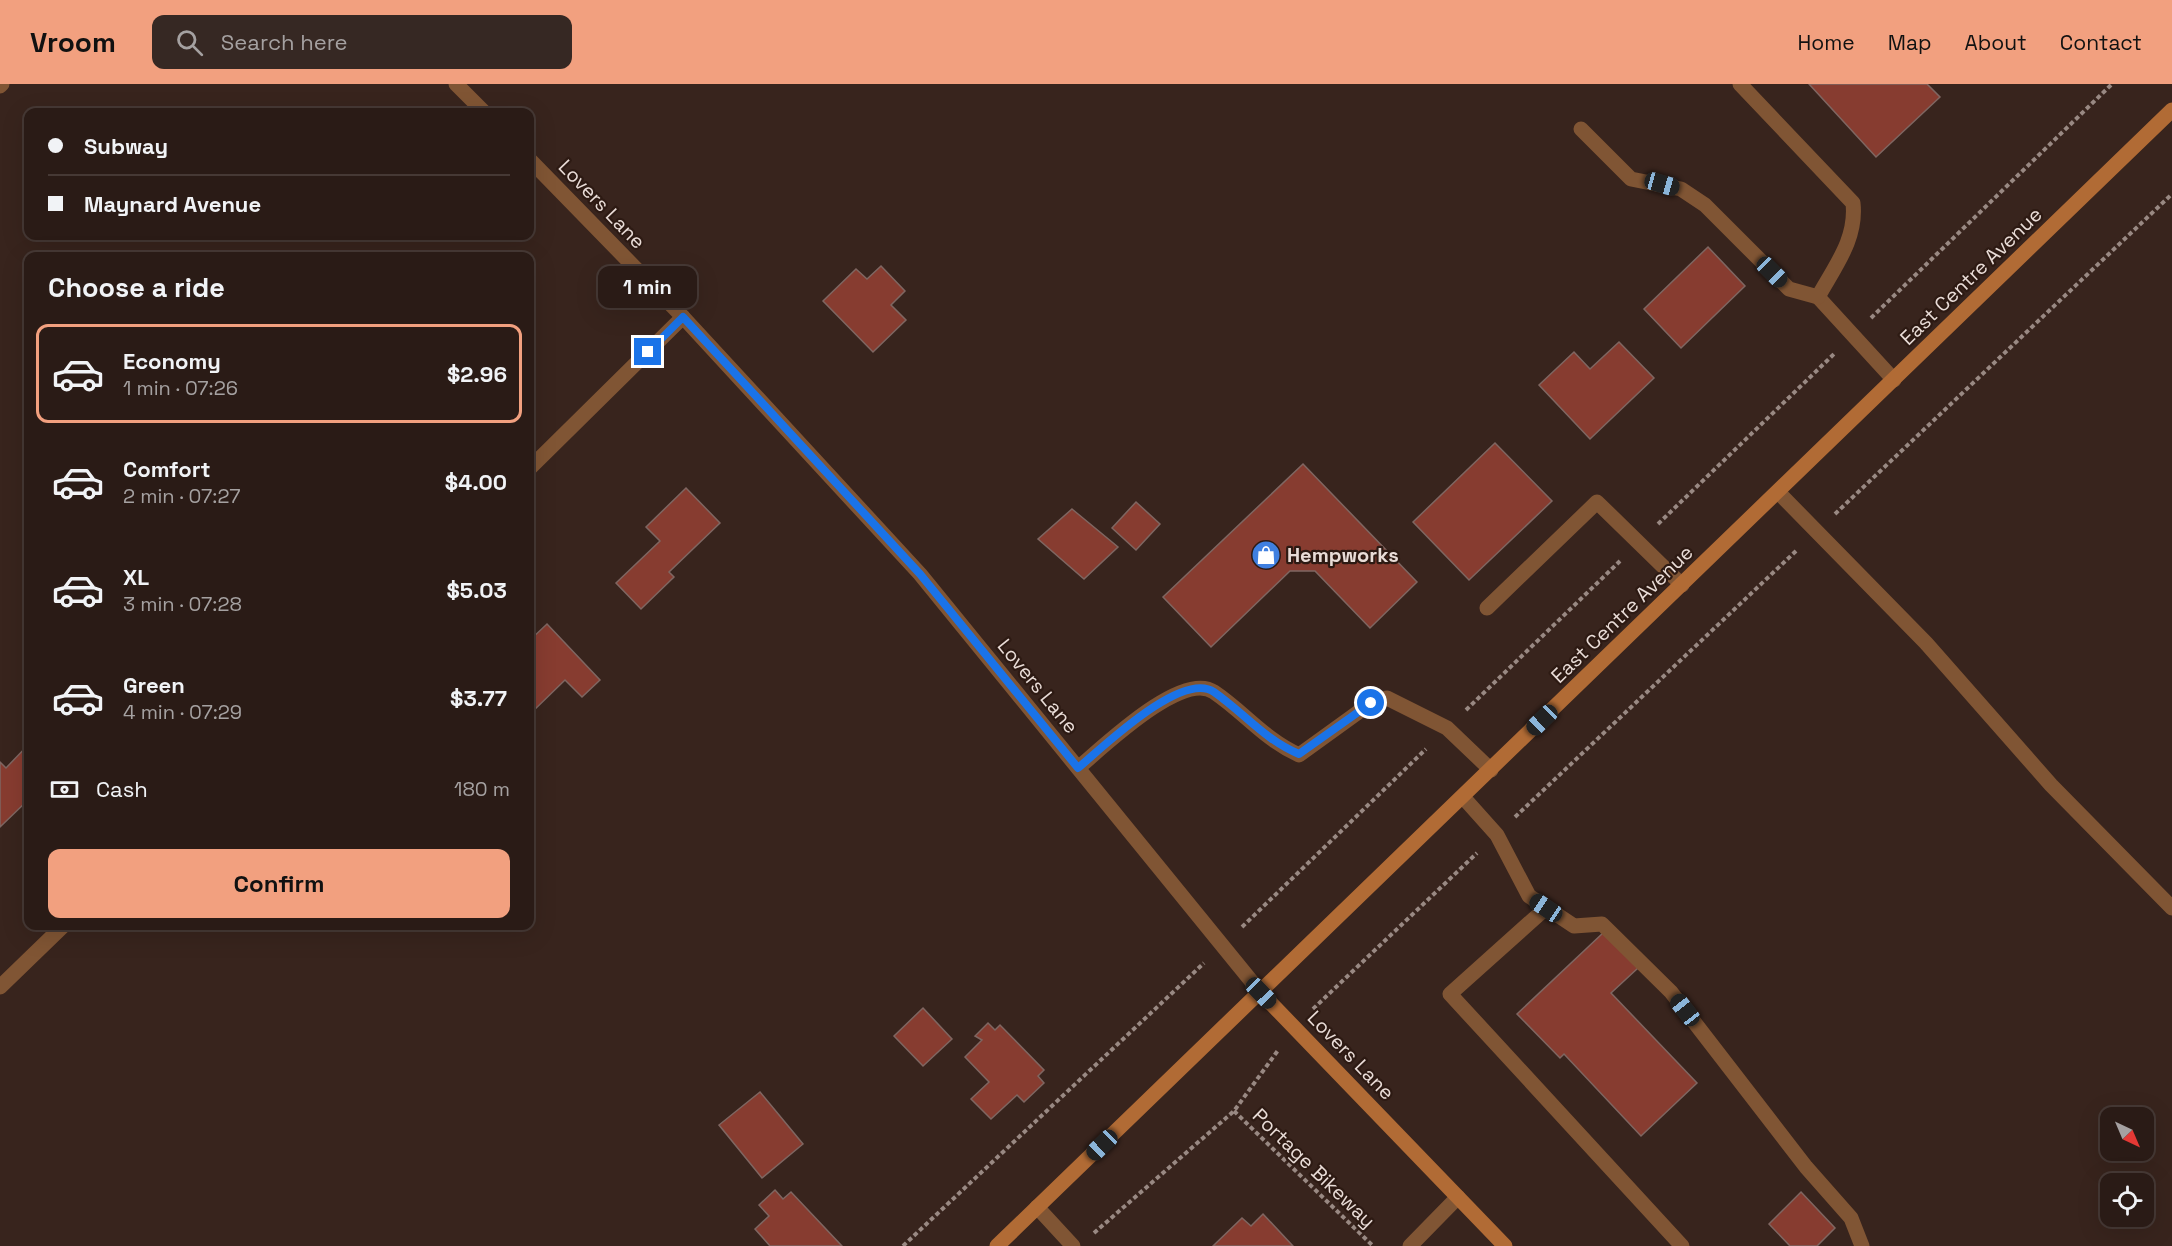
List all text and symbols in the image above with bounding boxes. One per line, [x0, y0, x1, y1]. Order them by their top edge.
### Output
search box [152, 15, 572, 69]
text: Vroom [30, 24, 116, 60]
icon: search [173, 26, 206, 59]
text: Search here [221, 28, 348, 56]
text: Home [1797, 29, 1855, 56]
text: Map [1888, 29, 1932, 56]
text: About [1965, 29, 2027, 56]
text: Contact [2060, 29, 2142, 56]
text: Subway [84, 132, 168, 160]
street label: Lovers Lane [553, 154, 651, 254]
car [1642, 170, 1682, 198]
text: Maynard Avenue [84, 190, 261, 218]
street label: East Centre Avenue [1894, 201, 2048, 351]
car [1753, 253, 1791, 291]
callout: 1 min [598, 265, 698, 307]
text: Choose a ride [48, 270, 225, 305]
text: 1 min [623, 274, 672, 300]
route end [634, 338, 661, 365]
icon: car [51, 347, 105, 401]
text: Economy [123, 347, 221, 375]
text: $2.96 [447, 360, 507, 388]
text: 1 min · 07:26 [123, 375, 238, 401]
icon: car [51, 455, 105, 509]
text: Comfort [123, 455, 211, 483]
text: $4.00 [445, 468, 507, 496]
text: 2 min · 07:27 [123, 483, 241, 509]
shop icon: Hempworks [1250, 539, 1282, 571]
street label: East Centre Avenue [1545, 539, 1699, 689]
place label: Hempworks [1287, 542, 1399, 568]
icon: car [51, 563, 105, 617]
text: XL [123, 563, 149, 591]
text: $5.03 [447, 576, 507, 604]
text: 3 min · 07:28 [123, 591, 242, 617]
street label: Lovers Lane [992, 633, 1084, 739]
icon: car [51, 671, 105, 725]
text: Green [123, 671, 185, 699]
text: $3.77 [450, 684, 507, 712]
route start [1357, 689, 1384, 716]
text: 4 min · 07:29 [123, 699, 242, 725]
car [1523, 701, 1561, 739]
icon: cash [48, 773, 81, 806]
text: Cash [96, 775, 148, 803]
text: 180 m [454, 776, 510, 802]
button: Confirm [48, 849, 510, 918]
car [1526, 890, 1566, 926]
car [1242, 974, 1280, 1012]
car [1667, 990, 1703, 1030]
street label: Lovers Lane [1302, 1005, 1400, 1105]
street label: Portage Bikeway [1247, 1103, 1381, 1233]
north arrow [2100, 1107, 2154, 1161]
map controls [2100, 1107, 2154, 1227]
car [1083, 1126, 1121, 1164]
button: locate [2100, 1173, 2154, 1227]

